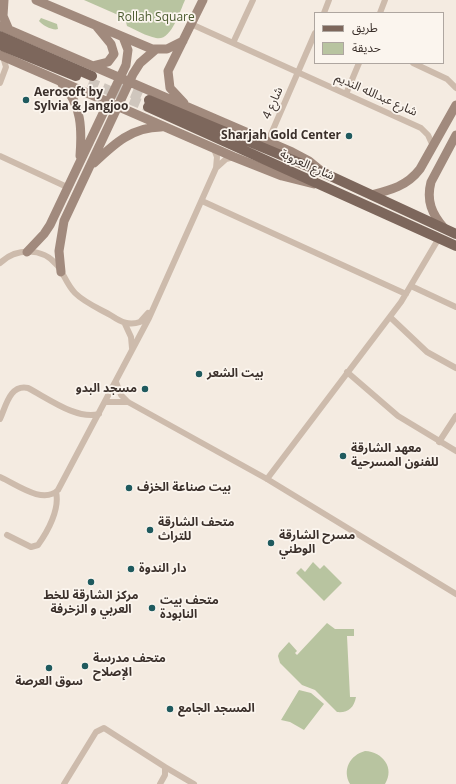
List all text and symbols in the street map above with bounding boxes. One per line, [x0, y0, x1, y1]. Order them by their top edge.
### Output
park label: Rollah Square [117, 11, 195, 25]
legend [314, 12, 444, 64]
text: طريق [352, 19, 378, 36]
text: حديقة [352, 39, 381, 56]
street label: شارع عبدالله النديم [333, 70, 419, 120]
street label: شارع 4 [260, 85, 286, 121]
place label: Aerosoft by Sylvia & Jangjoo [34, 86, 128, 114]
marker: Aerosoft by Sylvia & Jangjoo [21, 95, 31, 105]
place label: Sharjah Gold Center [221, 129, 341, 143]
marker: Sharjah Gold Center [344, 131, 354, 141]
street label: شارع العروبة [278, 147, 336, 183]
place label: بيت الشعر [207, 367, 264, 381]
marker: بيت الشعر [194, 369, 204, 379]
place label: مسجد البدو [76, 382, 137, 396]
marker: مسجد البدو [140, 384, 150, 394]
place label: معهد الشارقة للفنون المسرحية [351, 442, 439, 470]
marker: معهد الشارقة للفنون المسرحية [338, 451, 348, 461]
place label: بيت صناعة الخزف [137, 481, 231, 495]
marker: بيت صناعة الخزف [124, 483, 134, 493]
place label: متحف الشارقة للتراث [158, 516, 234, 544]
marker: متحف الشارقة للتراث [145, 525, 155, 535]
place label: مسرح الشارقة الوطني [279, 529, 355, 557]
marker: مسرح الشارقة الوطني [266, 538, 276, 548]
place label: دار الندوة [139, 562, 186, 576]
marker: دار الندوة [126, 564, 136, 574]
marker: مركز الشارقة للخط العربي و الزخرفة [86, 577, 96, 587]
place label: مركز الشارقة للخط العربي و الزخرفة [43, 589, 139, 617]
place label: متحف بيت النابودة [160, 594, 219, 622]
marker: متحف بيت النابودة [147, 603, 157, 613]
place label: متحف مدرسة الإصلاح [93, 652, 166, 680]
marker: متحف مدرسة الإصلاح [80, 661, 90, 671]
marker: سوق العرصة [44, 663, 54, 673]
place label: سوق العرصة [15, 675, 83, 689]
place label: المسجد الجامع [178, 702, 255, 716]
marker: المسجد الجامع [165, 704, 175, 714]

